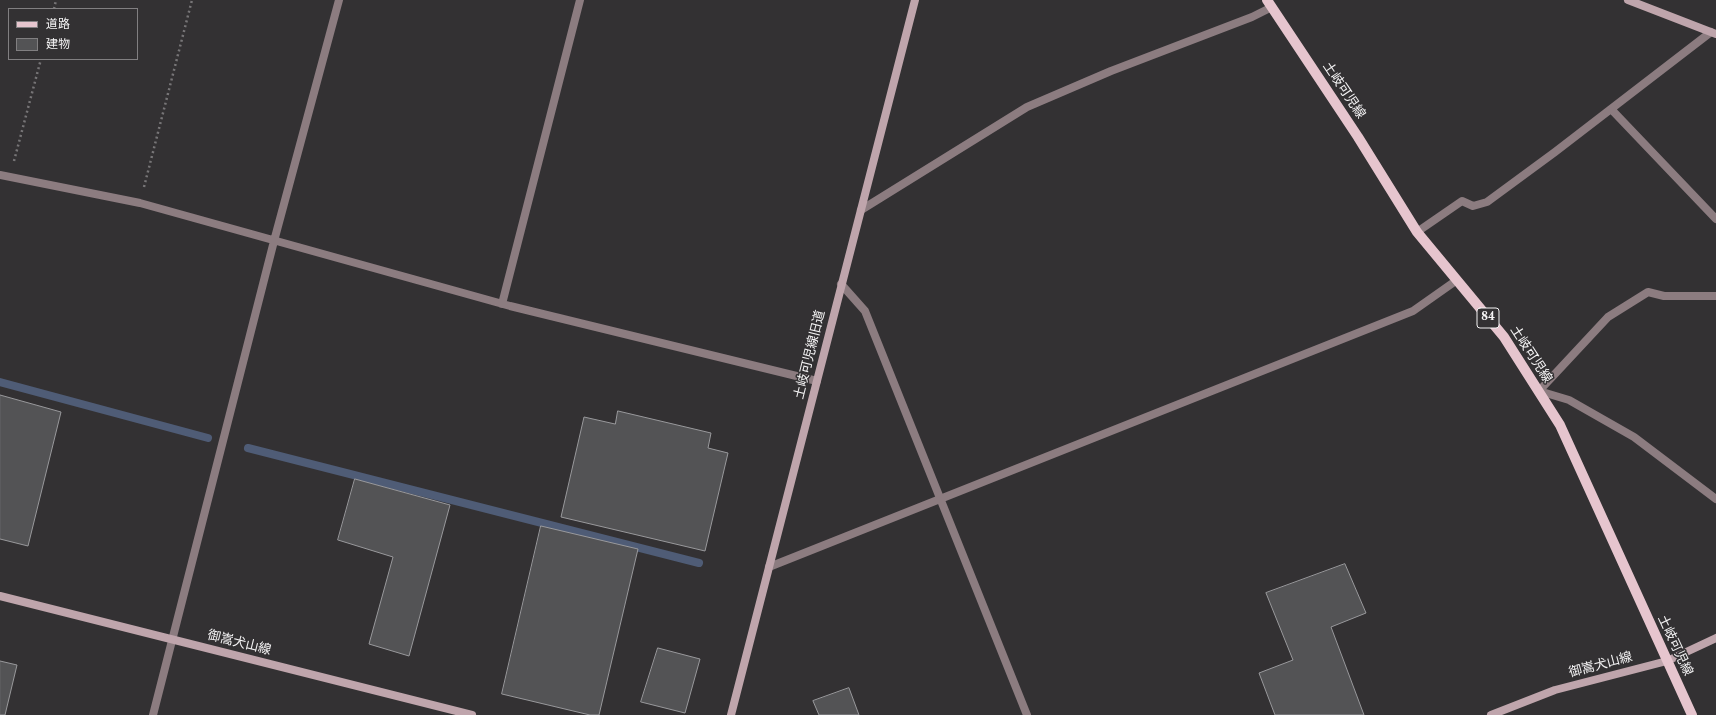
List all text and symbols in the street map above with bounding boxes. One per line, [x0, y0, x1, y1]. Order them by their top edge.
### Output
legend [8, 8, 138, 60]
text: 道路 [46, 15, 70, 34]
text: 建物 [46, 35, 70, 54]
street label: 土岐可児線 [1318, 60, 1368, 122]
road number: 84 [1477, 308, 1499, 328]
street label: 土岐可児線旧道 [792, 309, 830, 401]
street label: 土岐可児線 [1506, 323, 1554, 387]
street label: 土岐可児線 [1653, 613, 1695, 679]
street label: 御嵩犬山線 [206, 629, 272, 659]
street label: 御嵩犬山線 [1568, 650, 1634, 682]

